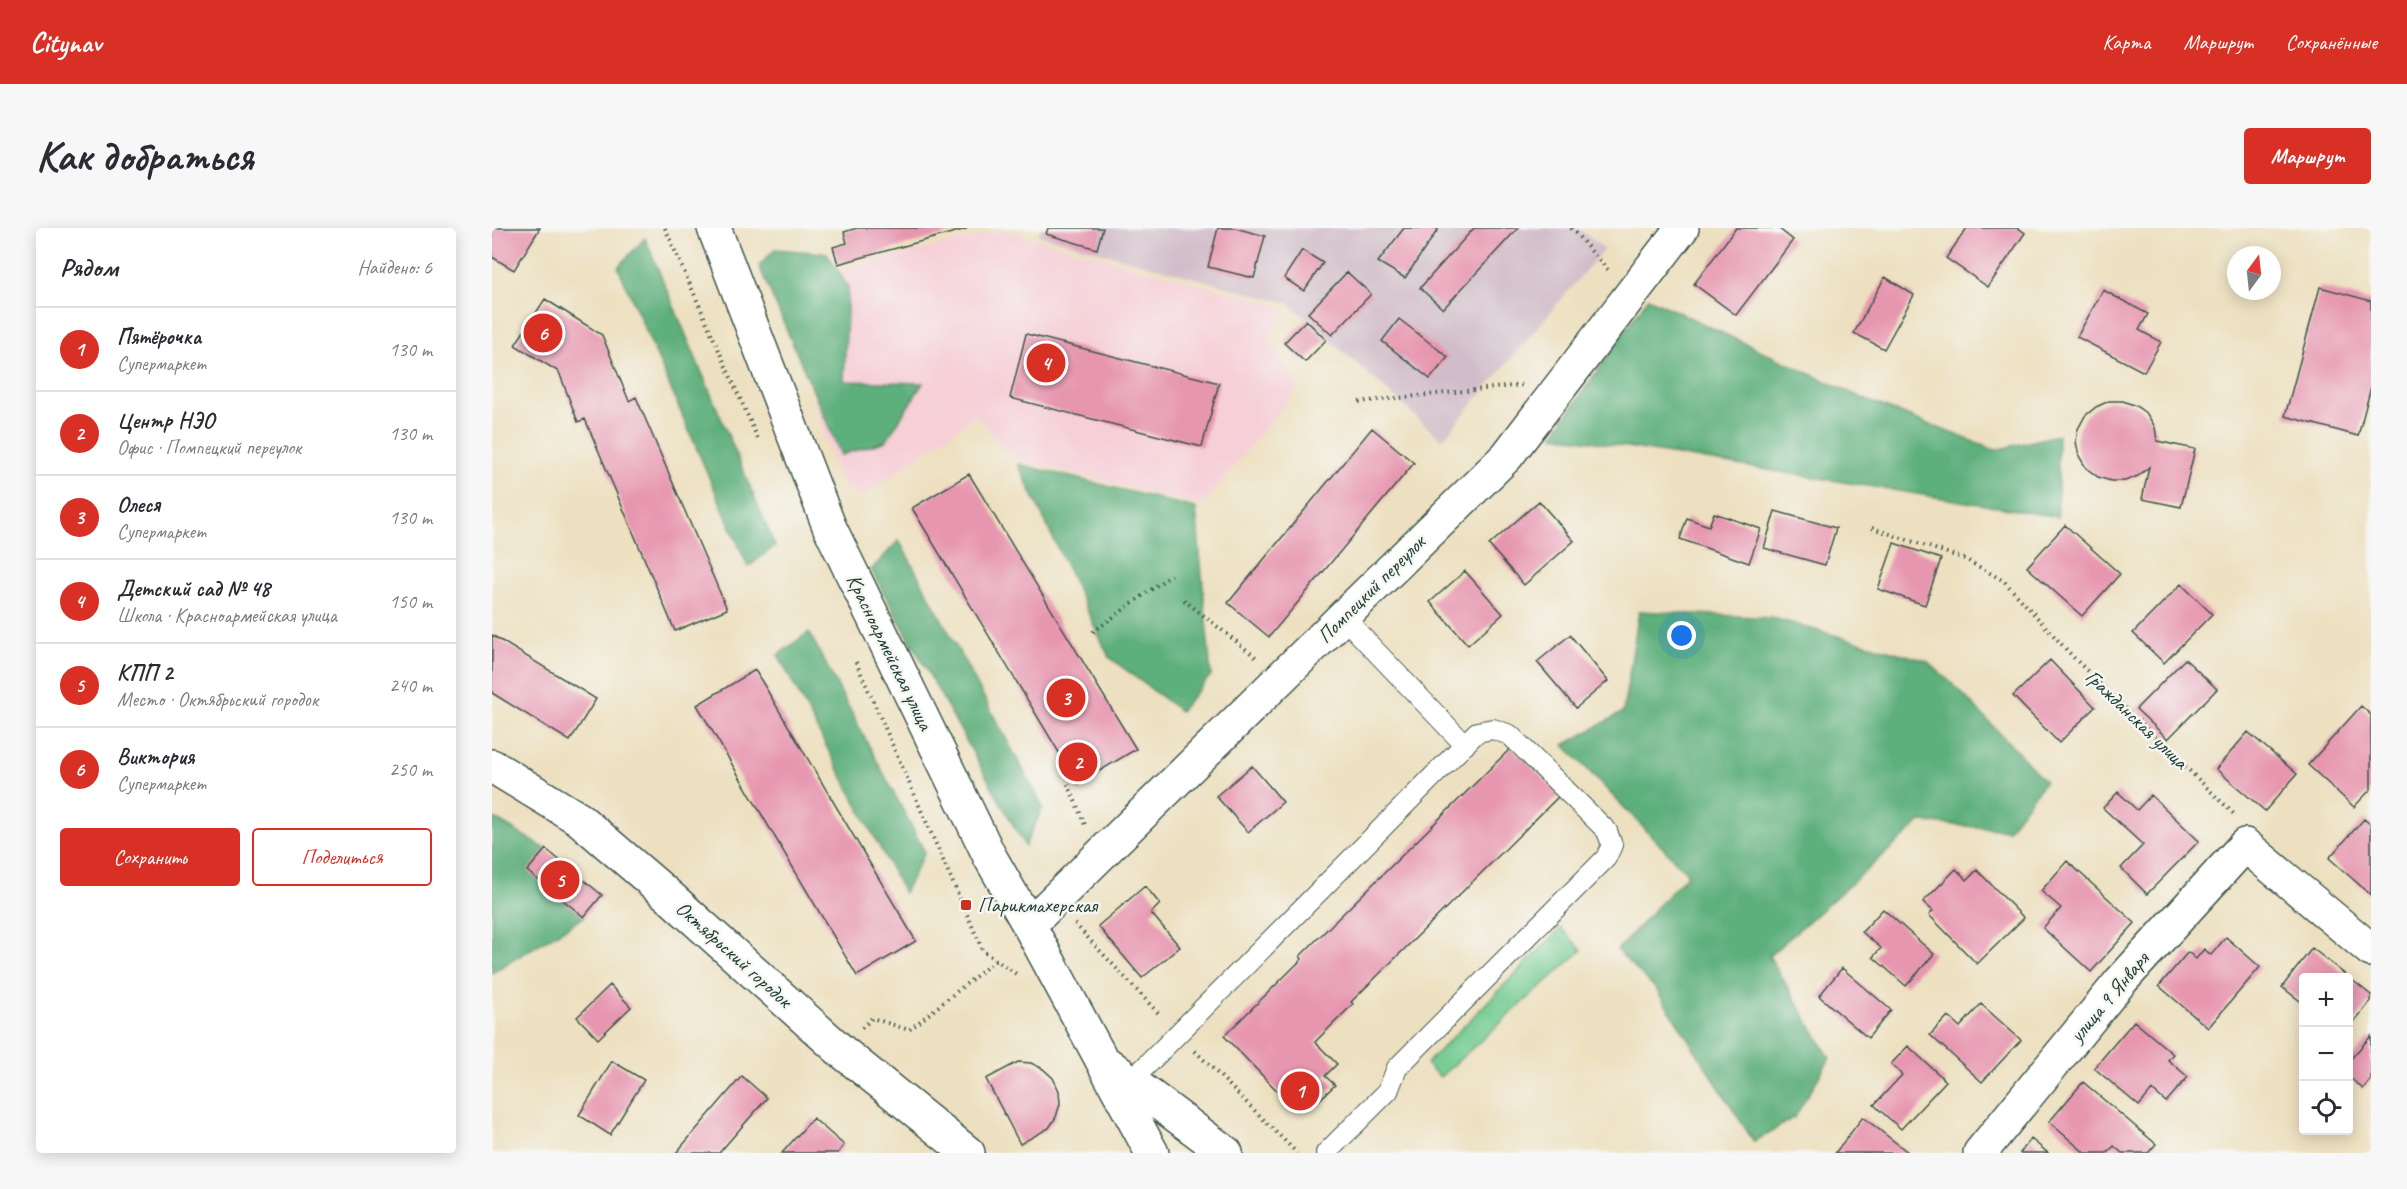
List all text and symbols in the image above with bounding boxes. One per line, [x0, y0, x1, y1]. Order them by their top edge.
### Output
text: Citynav [30, 25, 101, 60]
text: Карта [2102, 29, 2151, 55]
text: Маршрут [2184, 29, 2253, 55]
text: Сохранённые [2286, 29, 2377, 55]
button: Маршрут [2244, 128, 2371, 184]
text: Как добраться [36, 130, 253, 183]
north arrow [2227, 246, 2281, 300]
text: Рядом [60, 251, 118, 284]
text: Найдено: 6 [357, 255, 432, 280]
pin: 6 [524, 310, 562, 356]
text: Пятёрочка [117, 323, 201, 351]
text: 1 [75, 337, 84, 362]
text: 130 m [389, 337, 432, 362]
pin: 4 [1026, 340, 1066, 386]
text: Супермаркет [117, 351, 206, 376]
text: Центр НЭО [117, 407, 214, 435]
text: 2 [75, 421, 84, 446]
text: 130 m [389, 421, 432, 446]
text: Офис · Помпецкий переулок [117, 435, 301, 460]
text: Олеся [117, 491, 160, 519]
text: 3 [75, 505, 84, 530]
text: 130 m [389, 505, 432, 530]
text: Супермаркет [117, 519, 206, 544]
street label: Помпецкий переулок [1311, 528, 1432, 649]
street label: Красноармейская улица [841, 570, 940, 736]
text: Детский сад № 48 [117, 575, 270, 603]
text: 4 [75, 589, 84, 614]
text: 150 m [389, 589, 432, 614]
text: Школа · Красноармейская улица [117, 603, 337, 628]
your location [1667, 621, 1696, 650]
text: КПП 2 [117, 659, 173, 687]
street label: Гражданская улица [2080, 664, 2195, 776]
text: 5 [75, 673, 84, 698]
text: 240 m [389, 673, 432, 698]
pin: 3 [1046, 676, 1086, 720]
text: Место · Октябрьский городок [117, 687, 318, 712]
pin: 2 [1058, 740, 1098, 784]
text: Виктория [117, 743, 194, 771]
text: 6 [75, 757, 84, 782]
text: 250 m [389, 757, 432, 782]
text: Супермаркет [117, 771, 206, 796]
button: Сохранить [60, 828, 240, 886]
button: Поделиться [252, 828, 432, 886]
pin: 5 [540, 858, 580, 902]
place label: Парикмахерская [978, 892, 1099, 918]
street label: Октябрьский городок [671, 895, 799, 1014]
marker: Парикмахерская [959, 898, 973, 912]
street label: улица 9 Января [2062, 945, 2155, 1049]
map controls [2299, 973, 2353, 1135]
button: + [2299, 973, 2353, 1027]
button: − [2299, 1027, 2353, 1081]
pin: 1 [1280, 1068, 1320, 1114]
button: locate [2299, 1081, 2353, 1135]

